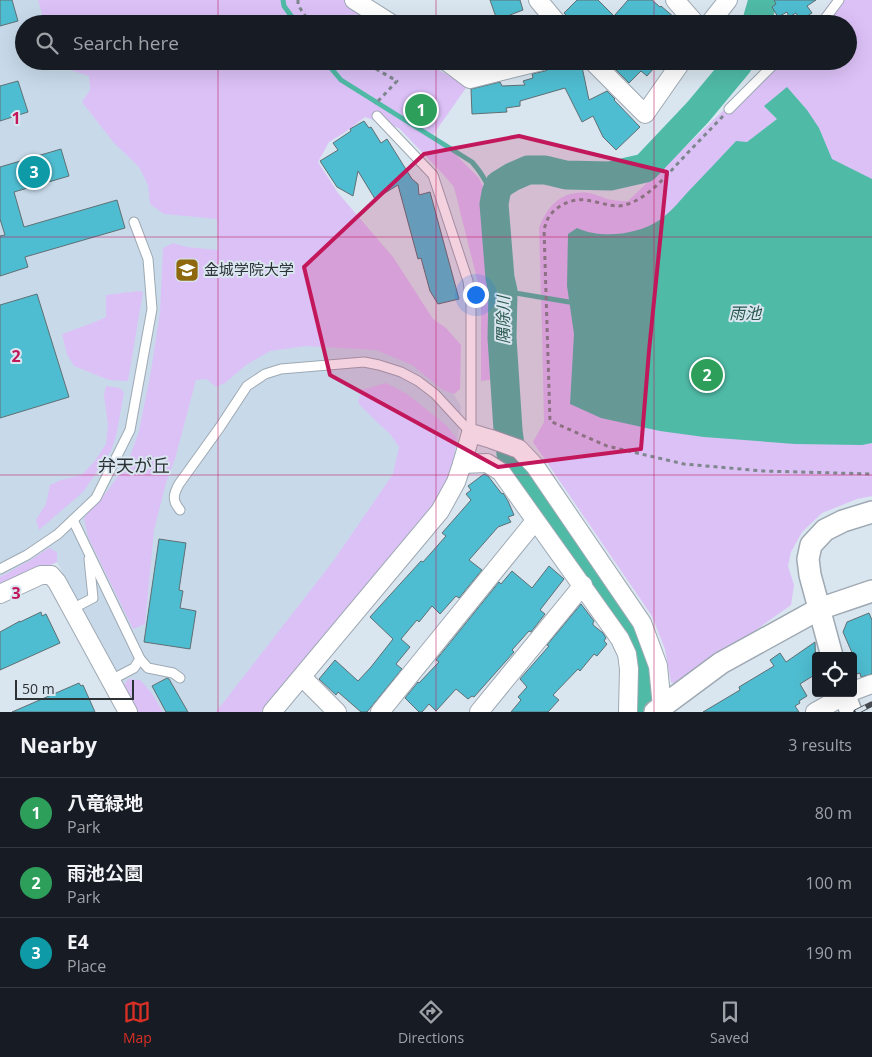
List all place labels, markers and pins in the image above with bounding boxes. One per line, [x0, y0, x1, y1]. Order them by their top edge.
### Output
pin: 1 [405, 91, 437, 129]
pin: 3 [18, 153, 50, 191]
school or university icon: 金城学院大学 [174, 257, 200, 283]
place label: 金城学院大学 [204, 259, 294, 279]
pin: 2 [691, 356, 723, 394]

